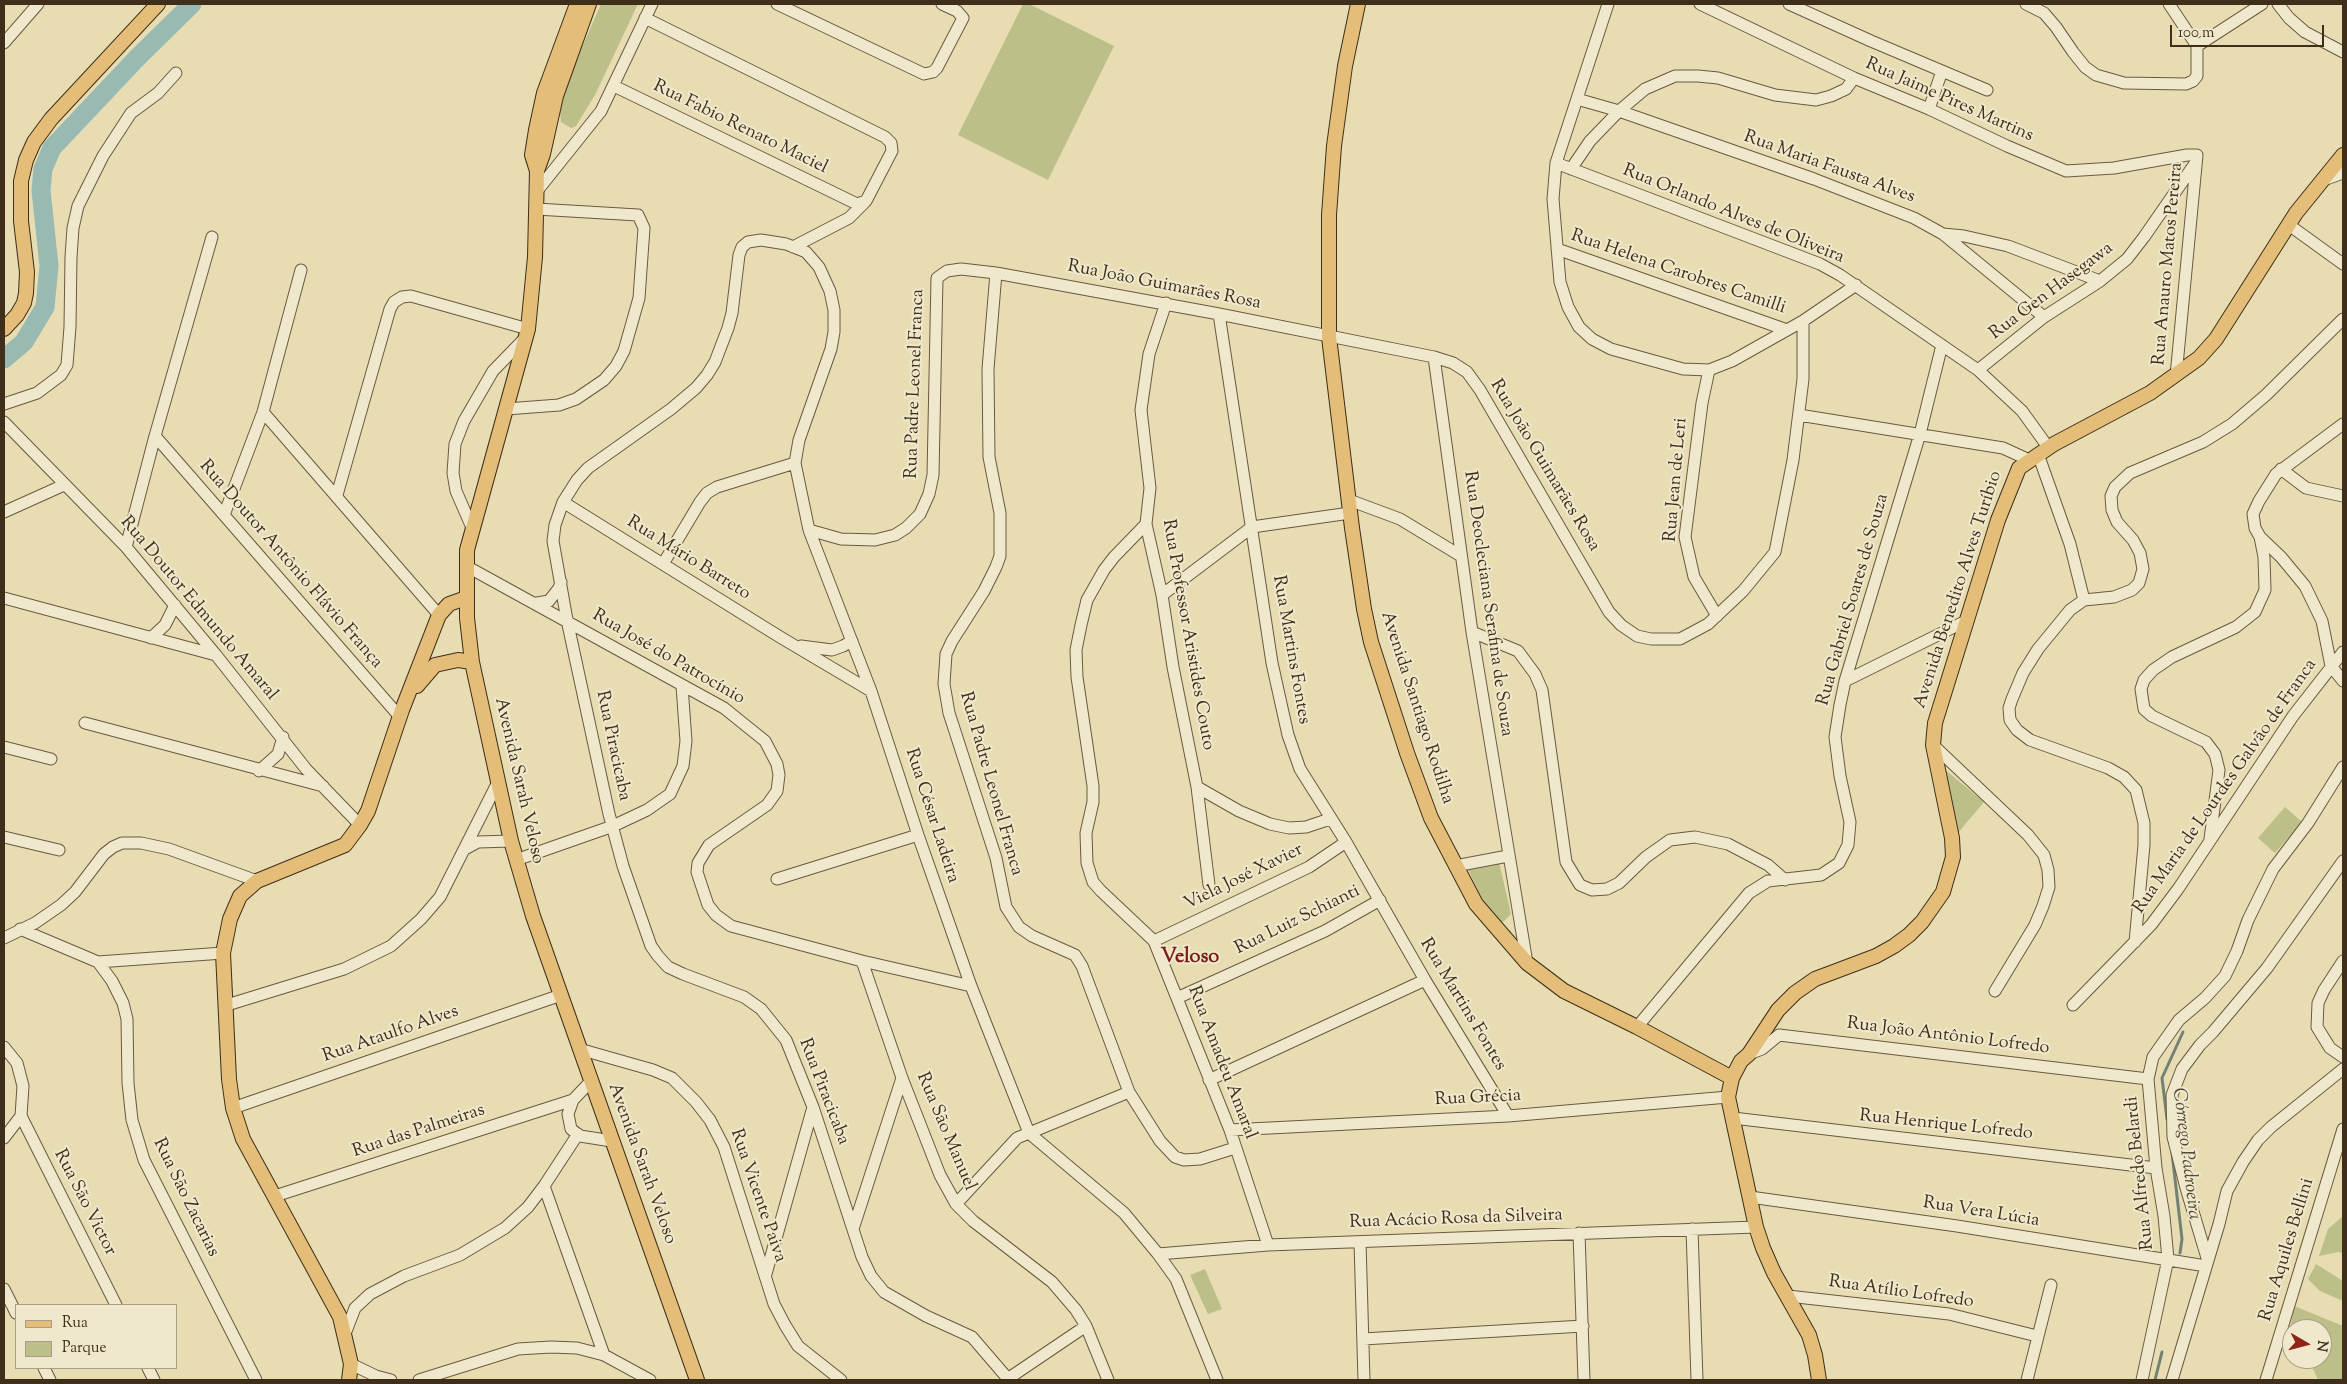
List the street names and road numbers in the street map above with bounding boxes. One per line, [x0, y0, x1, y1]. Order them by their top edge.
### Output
street label: Rua Jaime Pires Martins [1862, 54, 2036, 148]
street label: Rua Fabio Renato Maciel [649, 76, 831, 180]
street label: Rua Maria Fausta Alves [1740, 127, 1918, 209]
street label: Rua Orlando Alves de Oliveira [1619, 161, 1847, 269]
street label: Rua Anauro Matos Pereira [2149, 162, 2189, 366]
street label: Rua Helena Carobres Camilli [1568, 226, 1788, 320]
street label: Rua Gen Hasegawa [1986, 239, 2118, 345]
street label: Rua João Guimarães Rosa [1065, 257, 1263, 315]
street label: Rua Padre Leonel Franca [902, 289, 930, 479]
street label: Rua João Guimarães Rosa [1484, 376, 1604, 556]
street label: Rua Jean de Leri [1661, 417, 1693, 543]
street label: Rua Doutor Antônio Flávio França [194, 456, 386, 674]
street label: Avenida Benedito Alves Turíbio [1910, 469, 2008, 711]
street label: Rua Deocleciana Serafina de Souza [1458, 470, 1516, 738]
street label: Rua Gabriel Soares de Souza [1813, 492, 1895, 708]
street label: Rua Doutor Edmundo Amaral [115, 512, 281, 706]
street label: Rua Mário Barreto [622, 512, 754, 606]
street label: Rua Professor Aristides Couto [1156, 518, 1218, 752]
street label: Rua Martins Fontes [1266, 574, 1314, 726]
street label: Rua José do Patrocínio [588, 606, 748, 710]
street label: Avenida Santiago Rodilha [1375, 609, 1457, 807]
street label: Rua Maria de Lourdes Galvão de Franca [2129, 656, 2323, 918]
street label: Rua Piracicaba [590, 689, 634, 803]
street label: Rua Padre Leonel Franca [953, 690, 1027, 878]
street label: Avenida Sarah Veloso [488, 696, 548, 866]
street label: Rua César Ladeira [899, 746, 963, 886]
street label: Viela José Xavier [1181, 840, 1307, 916]
street label: Rua Luiz Schianti [1232, 881, 1364, 961]
street label: Rua Martins Fontes [1414, 935, 1510, 1075]
street label: Rua Amadeu Amaral [1182, 983, 1260, 1143]
street label: Rua Ataulfo Alves [320, 1002, 462, 1068]
street label: Rua João Antônio Lofredo [1845, 1014, 2051, 1060]
street label: Rua Piracicaba [793, 1036, 853, 1148]
street label: Rua São Manuel [910, 1070, 980, 1194]
street label: Avenida Sarah Veloso [602, 1081, 680, 1247]
street label: Rua Grécia [1434, 1086, 1522, 1112]
street label: Rua Alfredo Belardi [2122, 1095, 2160, 1251]
street label: Rua das Palmeiras [350, 1100, 488, 1164]
street label: Rua Henrique Lofredo [1858, 1106, 2034, 1146]
street label: Rua Vicente Paiva [724, 1126, 790, 1266]
street label: Rua São Zacarias [147, 1135, 223, 1261]
street label: Rua São Victor [48, 1146, 120, 1260]
street label: Rua Aquiles Bellini [2256, 1176, 2320, 1324]
street label: Rua Vera Lúcia [1921, 1193, 2041, 1233]
street label: Rua Acácio Rosa da Silveira [1349, 1205, 1563, 1235]
street label: Rua Atílio Lofredo [1827, 1272, 1975, 1314]

